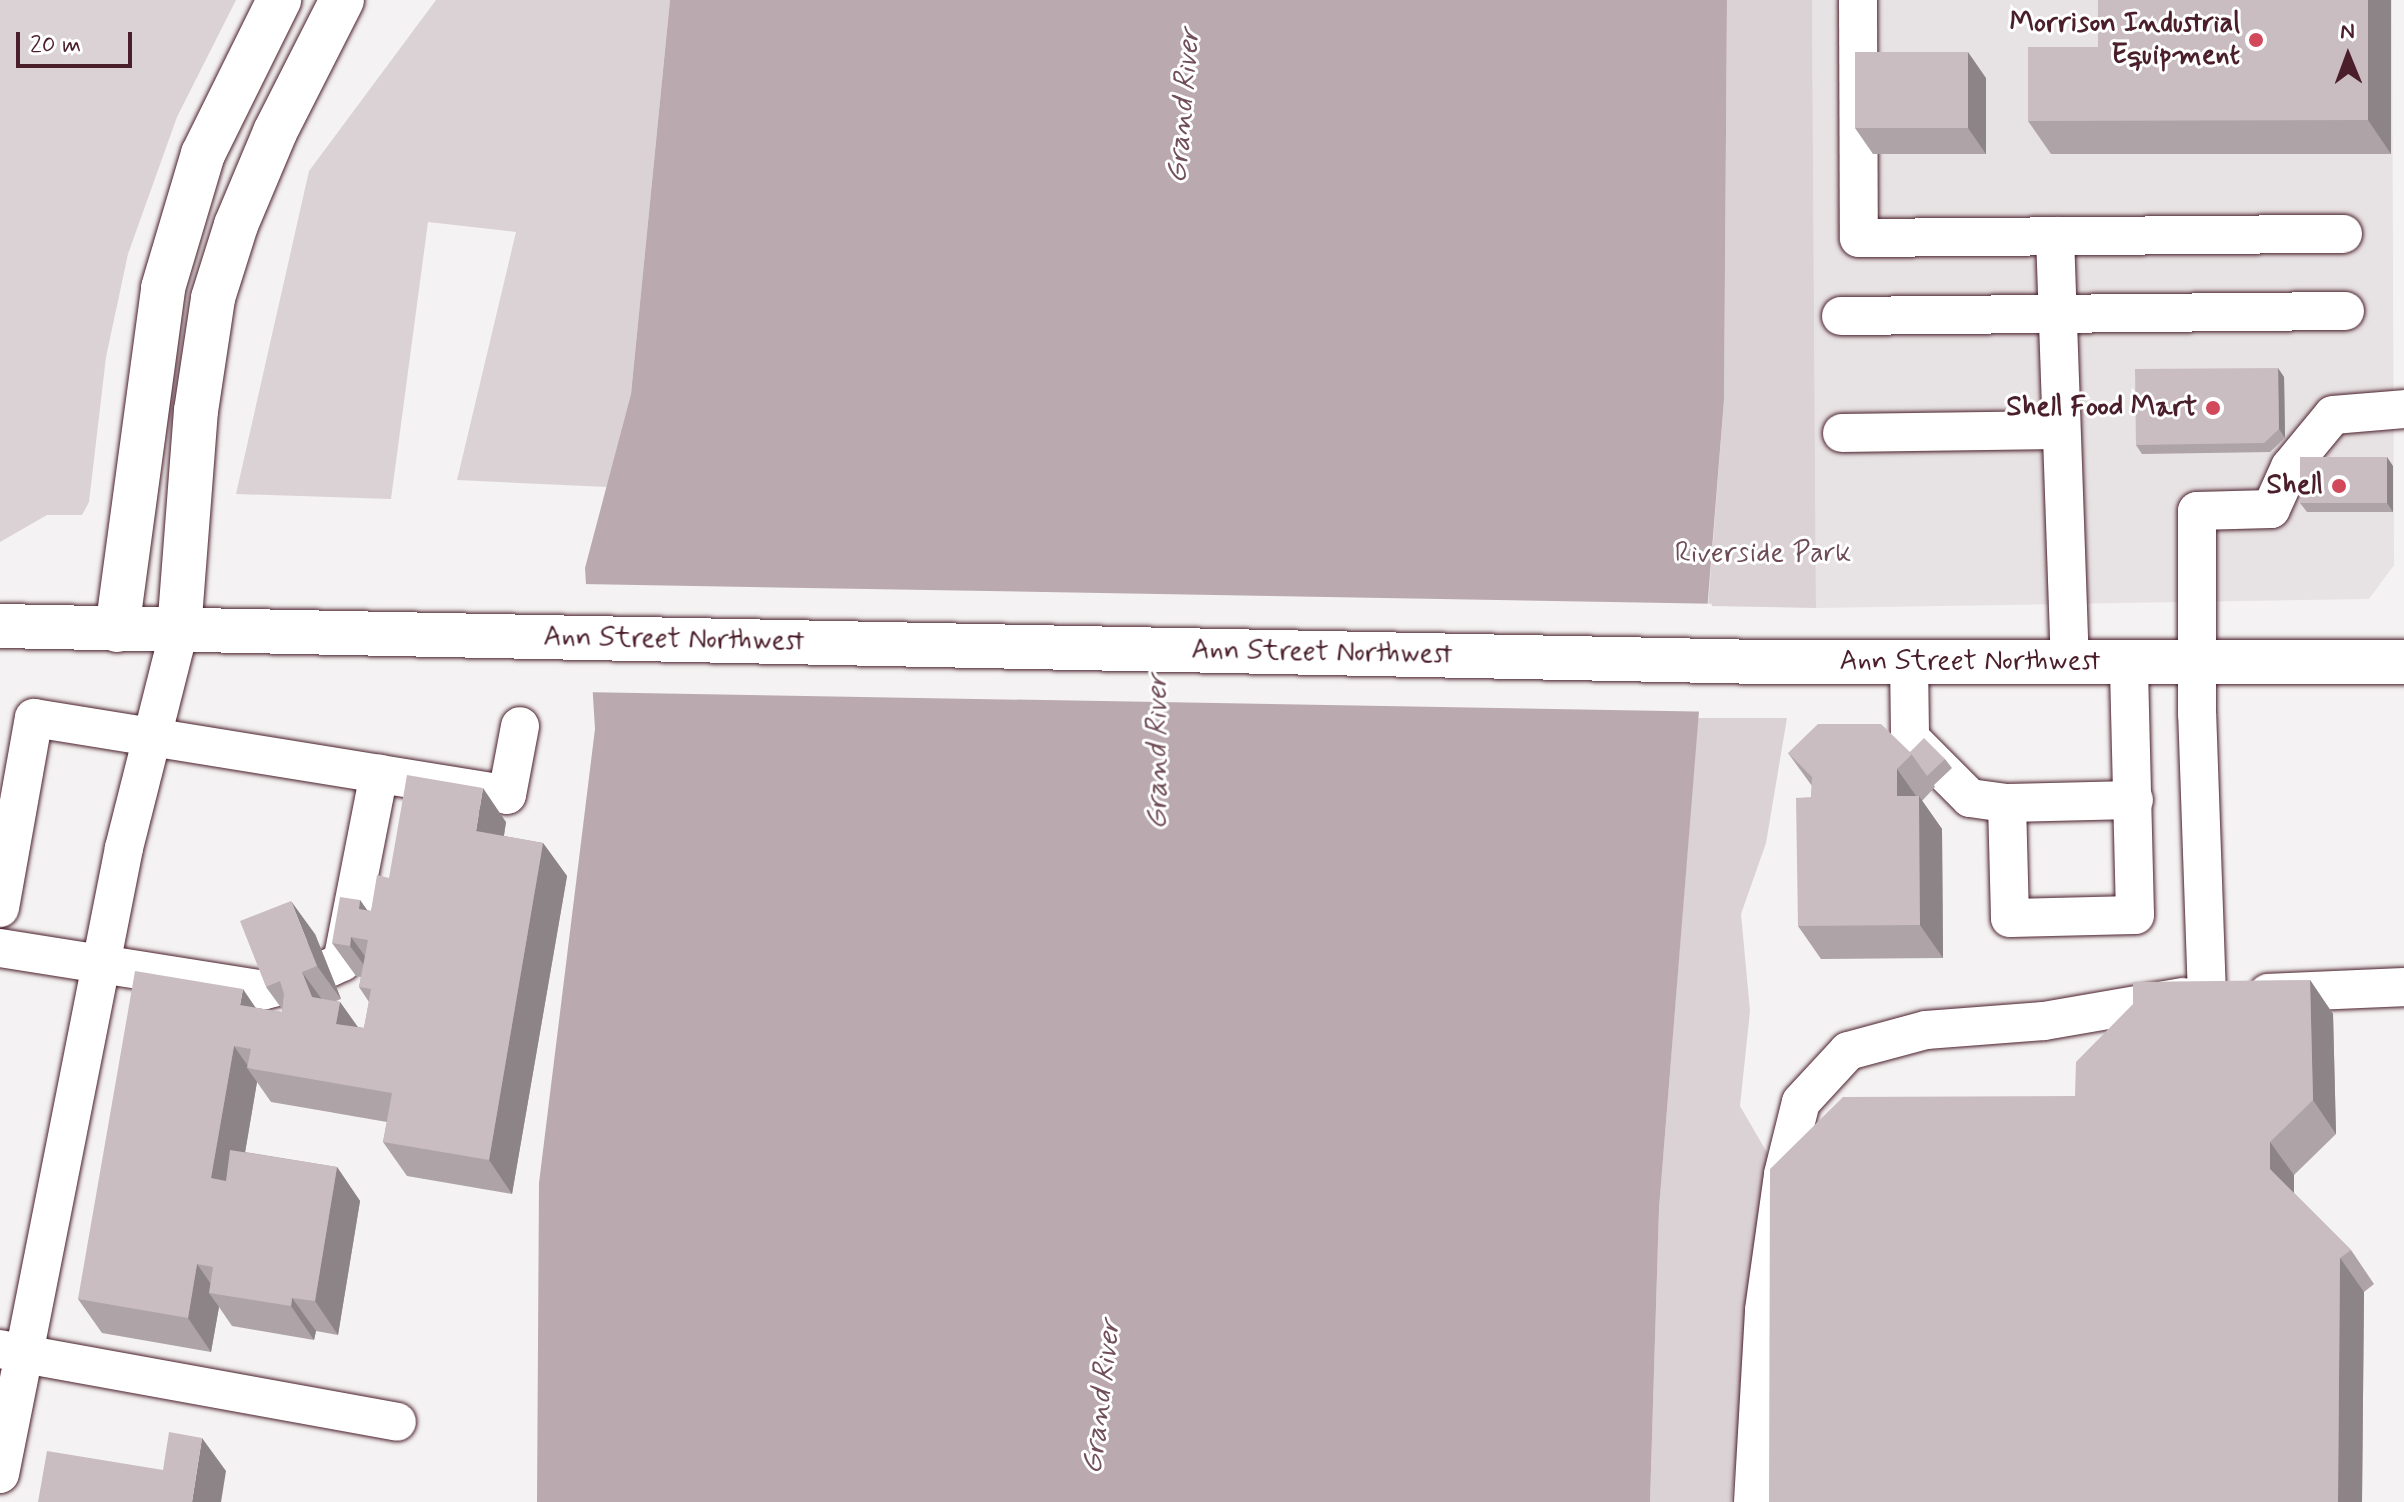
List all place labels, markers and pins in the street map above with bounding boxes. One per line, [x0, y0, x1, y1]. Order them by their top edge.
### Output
place label: Morrison Industrial Equipment [2016, 7, 2240, 73]
marker: Morrison Industrial Equipment [2247, 31, 2265, 49]
place label: Shell Food Mart [2010, 391, 2197, 425]
marker: Shell Food Mart [2204, 399, 2222, 417]
place label: Shell [2267, 469, 2323, 503]
marker: Shell [2330, 477, 2348, 495]

